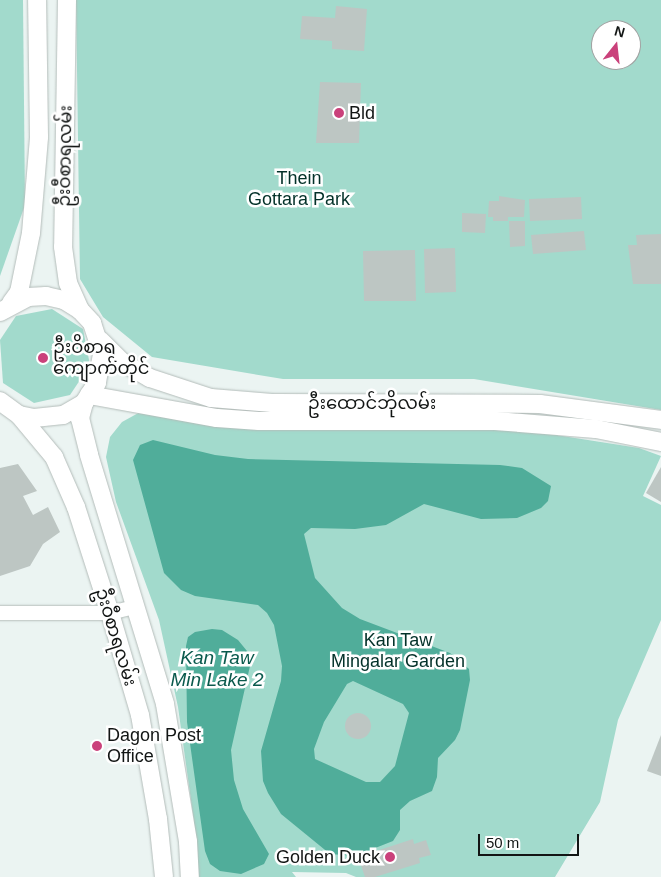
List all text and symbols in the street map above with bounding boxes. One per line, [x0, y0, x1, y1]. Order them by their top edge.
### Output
north arrow [591, 20, 641, 70]
text: N [613, 22, 627, 41]
place label: Bld [349, 102, 375, 124]
street label: ဦးဝီစာရလမ်း [53, 105, 77, 207]
marker: Bld [333, 107, 345, 119]
park label: Thein Gottara Park [248, 168, 350, 210]
place label: ဦးဝိစာရ ကျောက်တိုင် [53, 337, 149, 379]
marker: ဦးဝိစာရ ကျောက်တိုင် [37, 352, 49, 364]
street label: ဦးထောင်ဘိုလမ်း [308, 392, 436, 414]
street label: ဦးဝီစာရလမ်း [91, 585, 141, 689]
park label: Kan Taw Mingalar Garden [331, 630, 465, 672]
water label: Kan Taw Min Lake 2 [171, 647, 263, 691]
place label: Dagon Post Office [107, 725, 201, 768]
marker: Dagon Post Office [91, 740, 103, 752]
scale bar [481, 824, 582, 856]
text: 50 m [486, 834, 519, 851]
place label: Golden Duck [276, 846, 380, 868]
marker: Golden Duck [384, 851, 396, 863]

